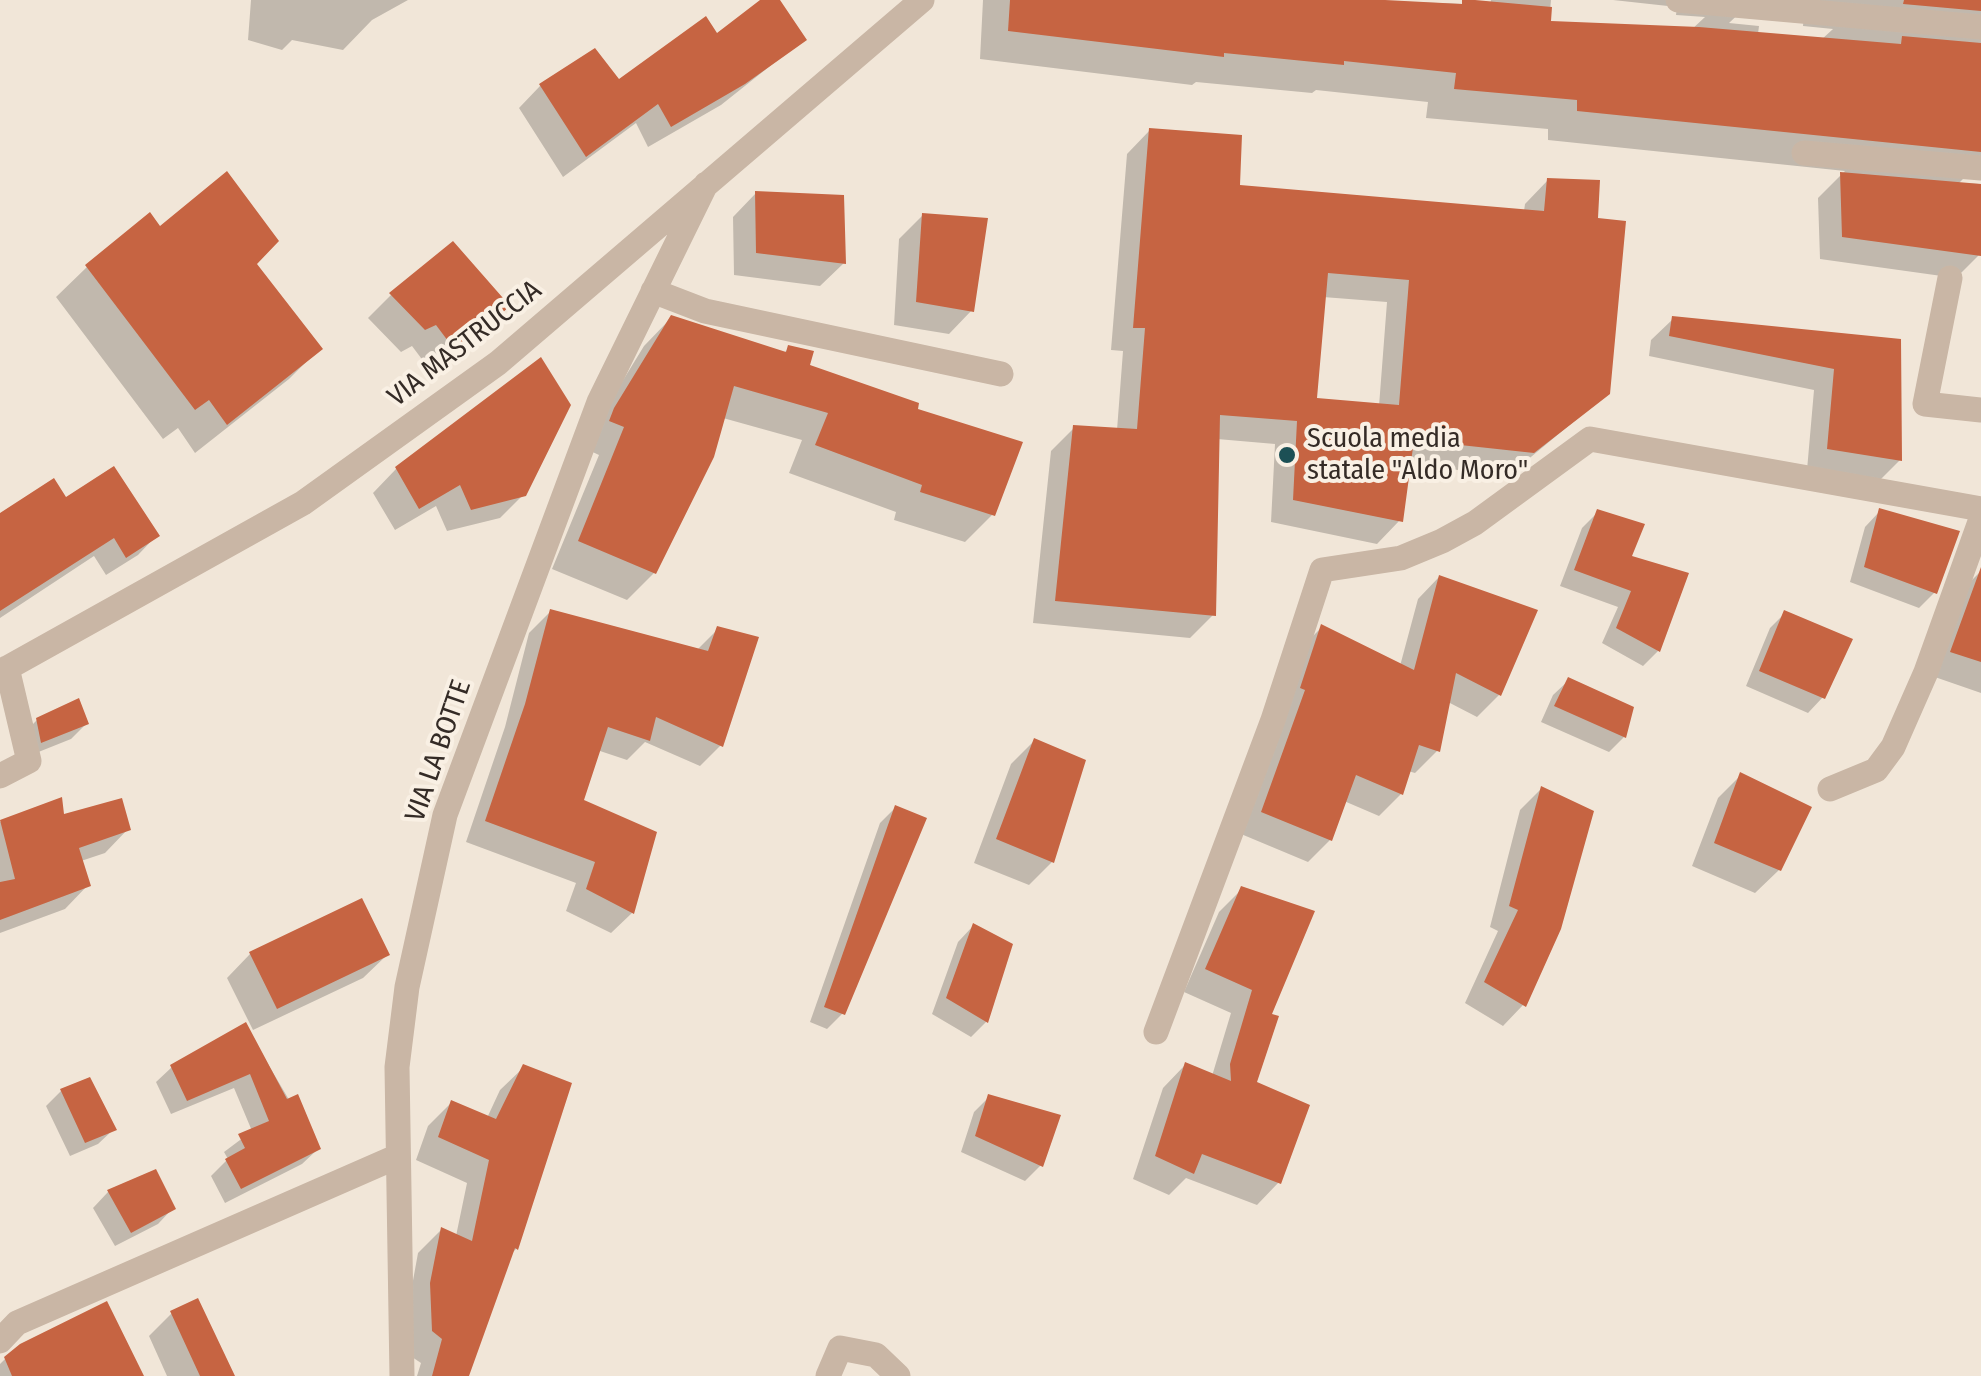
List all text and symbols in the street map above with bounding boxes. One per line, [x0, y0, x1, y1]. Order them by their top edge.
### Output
street label: VIA MASTRUCCIA [382, 274, 548, 414]
place label: Scuola media statale "Aldo Moro" [1307, 422, 1528, 488]
marker: Scuola media statale "Aldo Moro" [1276, 444, 1298, 466]
street label: VIA LA BOTTE [399, 676, 479, 826]

